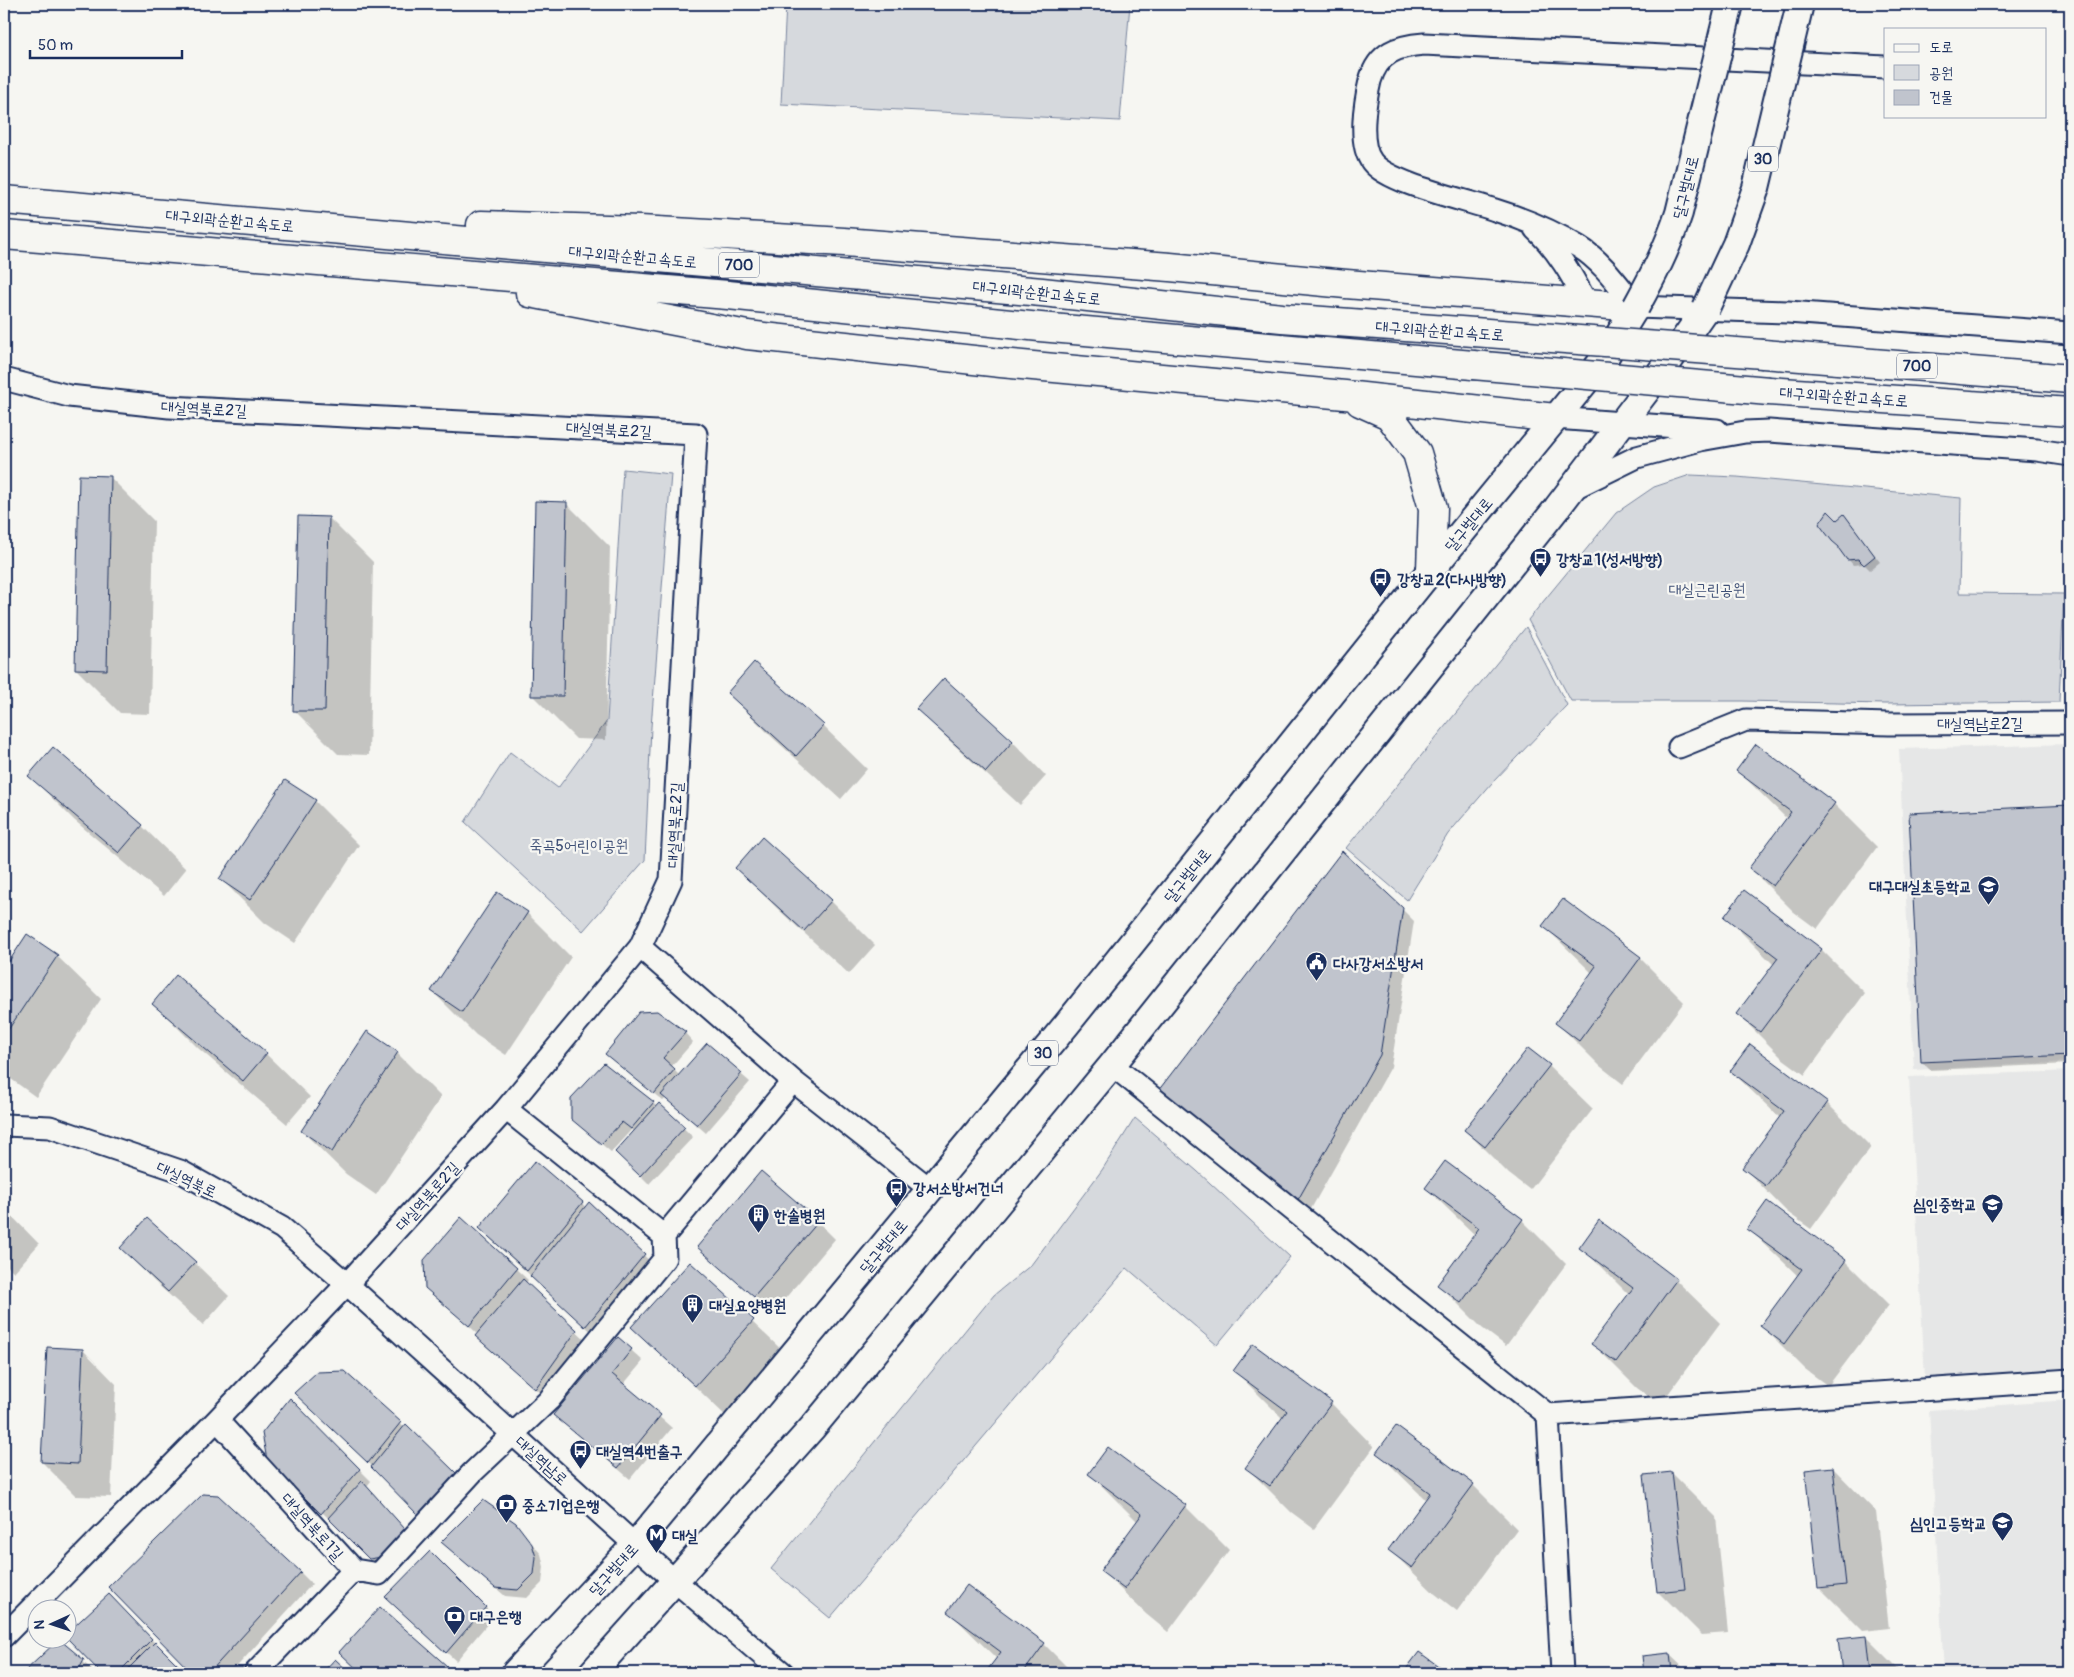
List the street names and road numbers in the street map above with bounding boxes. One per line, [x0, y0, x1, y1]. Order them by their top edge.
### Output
road number: 30 [1748, 146, 1778, 172]
street label: 달구벌대로 [1668, 154, 1703, 221]
street label: 대구외곽순환고속도로 [165, 205, 295, 237]
street label: 대구외곽순환고속도로 [568, 241, 698, 273]
road number: 700 [719, 252, 759, 278]
street label: 대구외곽순환고속도로 [972, 276, 1102, 310]
street label: 대구외곽순환고속도로 [1375, 317, 1505, 345]
road number: 700 [1897, 354, 1937, 378]
street label: 대구외곽순환고속도로 [1779, 383, 1909, 411]
street label: 대실역북로2길 [160, 397, 248, 421]
street label: 대실역북로2길 [565, 418, 653, 442]
street label: 달구벌대로 [1440, 494, 1497, 556]
street label: 대실역남로2길 [1937, 714, 2023, 734]
street label: 대실역북로2길 [663, 781, 687, 869]
street label: 달구벌대로 [1160, 844, 1216, 907]
road number: 30 [1028, 1040, 1058, 1066]
street label: 대실역북로 [153, 1157, 220, 1203]
street label: 대실역북로2길 [391, 1158, 464, 1235]
street label: 달구벌대로 [855, 1216, 912, 1278]
street label: 대실역남로 [511, 1432, 572, 1490]
street label: 대실역북로1길 [277, 1489, 348, 1564]
street label: 달구벌대로 [585, 1539, 643, 1600]

